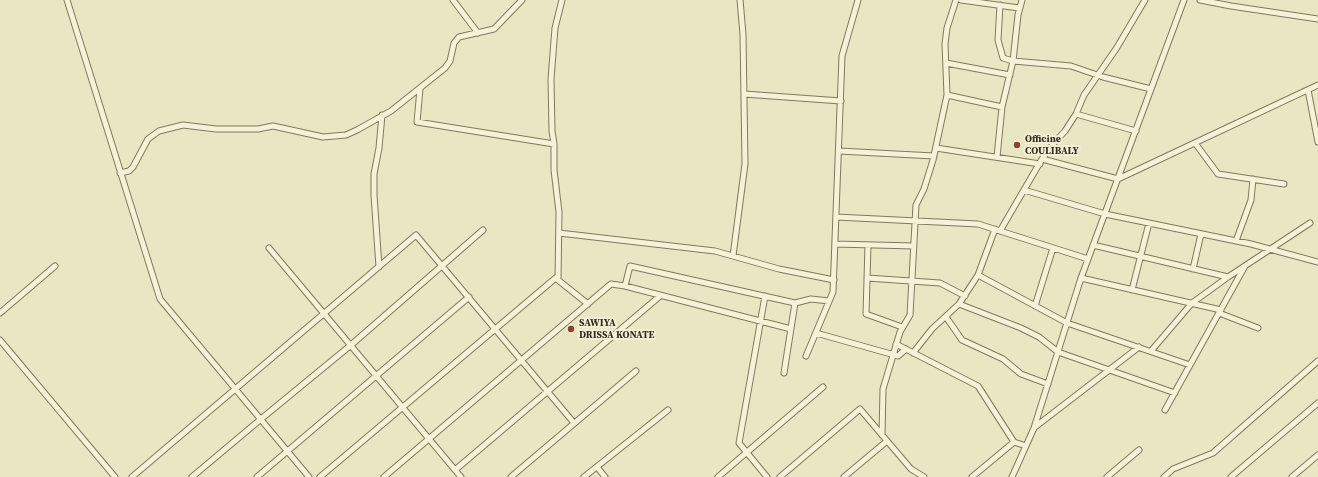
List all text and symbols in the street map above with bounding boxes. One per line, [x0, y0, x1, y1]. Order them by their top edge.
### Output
place label: Officine COULIBALY [1025, 133, 1079, 156]
marker: Officine COULIBALY [1012, 140, 1022, 150]
place label: SAWIYA DRISSA KONATE [579, 317, 654, 340]
marker: SAWIYA DRISSA KONATE [566, 324, 576, 334]

